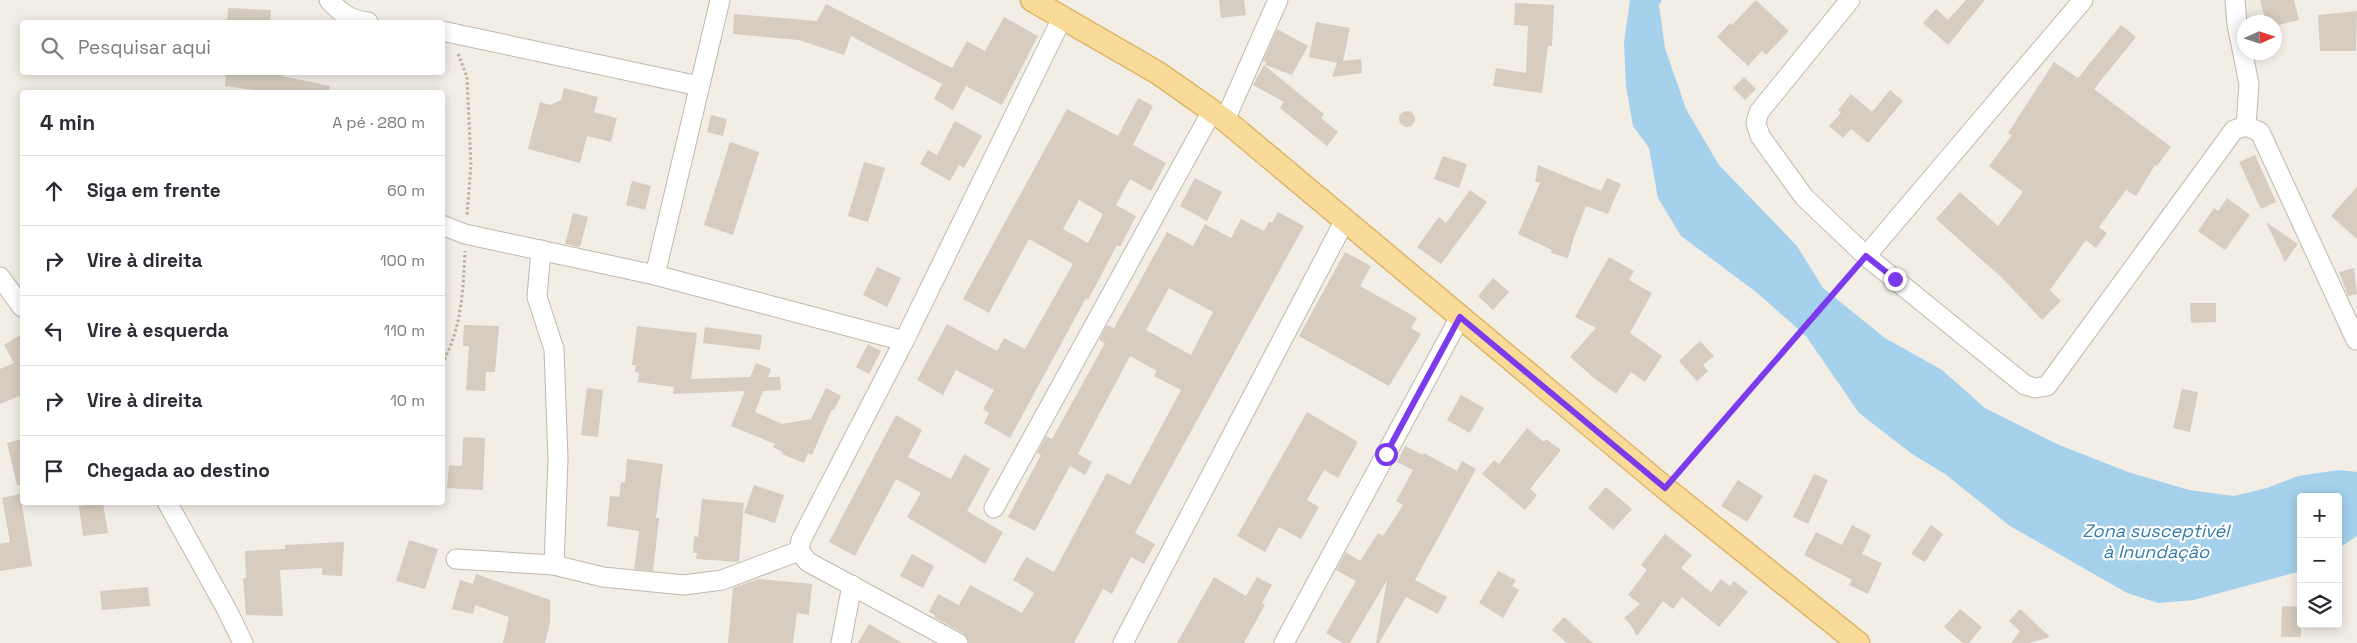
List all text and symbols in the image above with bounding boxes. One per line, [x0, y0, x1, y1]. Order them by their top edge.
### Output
north arrow [2237, 15, 2282, 60]
search box [20, 20, 445, 75]
icon: search [38, 34, 66, 62]
text: Pesquisar aqui [78, 35, 211, 60]
text: 4 min [40, 109, 95, 136]
text: A pé · 280 m [332, 112, 425, 133]
icon: ahead [40, 177, 68, 205]
text: Siga em frente [87, 178, 221, 203]
text: 60 m [387, 180, 425, 201]
icon: right [40, 247, 68, 275]
text: Vire à direita [87, 248, 203, 273]
text: 100 m [380, 250, 425, 271]
route end [1884, 268, 1907, 291]
icon: left [40, 317, 68, 345]
text: Vire à esquerda [87, 318, 229, 343]
text: 110 m [383, 320, 425, 341]
icon: right [40, 387, 68, 415]
text: Vire à direita [87, 388, 203, 413]
text: 10 m [390, 390, 425, 411]
route start [1375, 443, 1398, 466]
icon: arrive [40, 457, 68, 485]
text: Chegada ao destino [87, 458, 270, 483]
map controls [2297, 493, 2342, 628]
button: + [2297, 493, 2342, 538]
water label: Zona susceptivél à Inundação [2083, 519, 2232, 563]
button: − [2297, 538, 2342, 583]
button: layers [2297, 583, 2342, 628]

